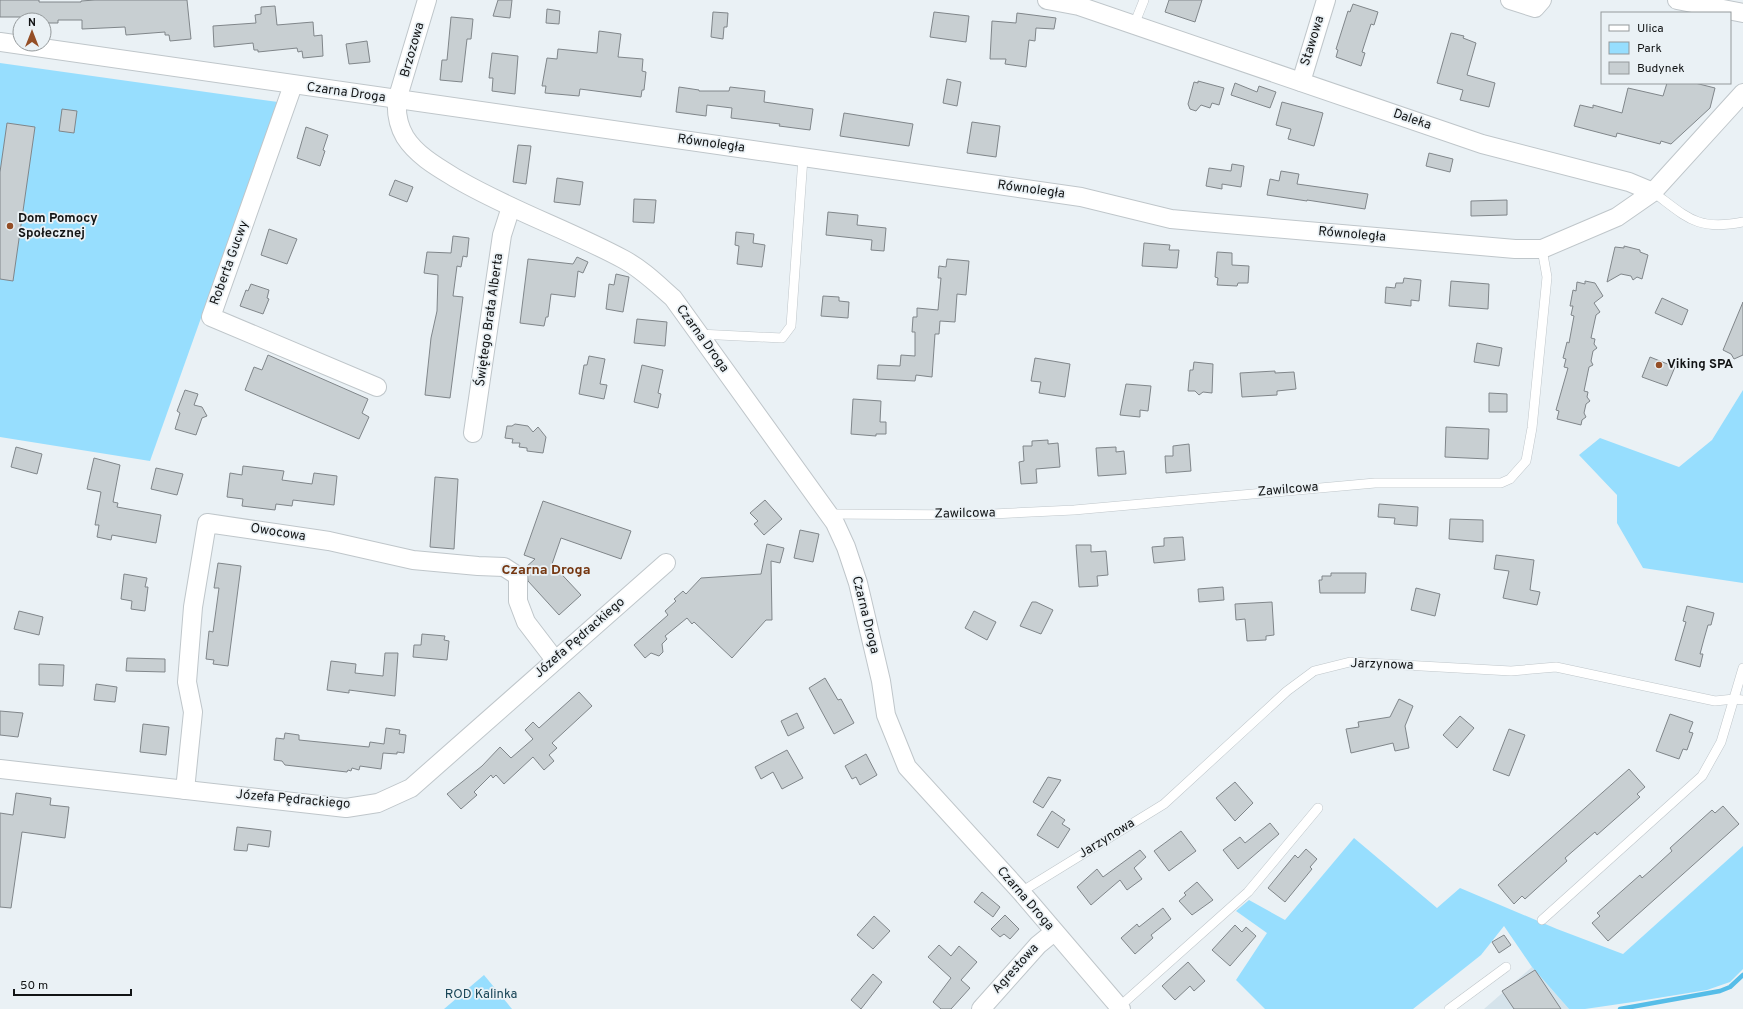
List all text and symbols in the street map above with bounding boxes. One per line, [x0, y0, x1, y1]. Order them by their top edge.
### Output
north arrow [12, 12, 52, 52]
legend [1601, 12, 1731, 84]
street label: Stawowa [1298, 14, 1328, 68]
text: N [28, 16, 36, 30]
street label: Brzozowa [398, 21, 428, 79]
text: Ulica [1637, 21, 1664, 37]
text: Park [1637, 41, 1662, 57]
text: Budynek [1637, 61, 1685, 77]
street label: Czarna Droga [306, 80, 386, 106]
street label: Daleka [1391, 106, 1433, 134]
street label: Równoległa [676, 131, 746, 157]
street label: Równoległa [996, 177, 1066, 203]
place label: Dom Pomocy Społecznej [18, 211, 98, 242]
street label: Roberta Gucwy [207, 218, 253, 308]
marker: Dom Pomocy Społecznej [5, 221, 15, 231]
street label: Równoległa [1318, 224, 1386, 246]
street label: Świętego Brata Alberta [471, 252, 507, 388]
street label: Czarna Droga [672, 302, 732, 376]
place label: Viking SPA [1667, 357, 1733, 373]
marker: Viking SPA [1654, 360, 1664, 370]
street label: Zawilcowa [1257, 479, 1319, 501]
street label: Zawilcowa [934, 505, 996, 523]
street label: Owocowa [249, 521, 307, 545]
district label: Czarna Droga [502, 562, 590, 579]
street label: Czarna Droga [848, 574, 882, 656]
street label: Józefa Pędrackiego [531, 594, 629, 682]
street label: Jarzynowa [1350, 656, 1414, 674]
street label: Józefa Pędrackiego [235, 787, 351, 813]
street label: Jarzynowa [1076, 815, 1138, 863]
street label: Czarna Droga [993, 864, 1057, 934]
street label: Agrestowa [989, 941, 1043, 997]
scale bar [14, 971, 131, 997]
text: 50 m [20, 978, 48, 994]
park label: ROD Kalinka [445, 987, 517, 1003]

